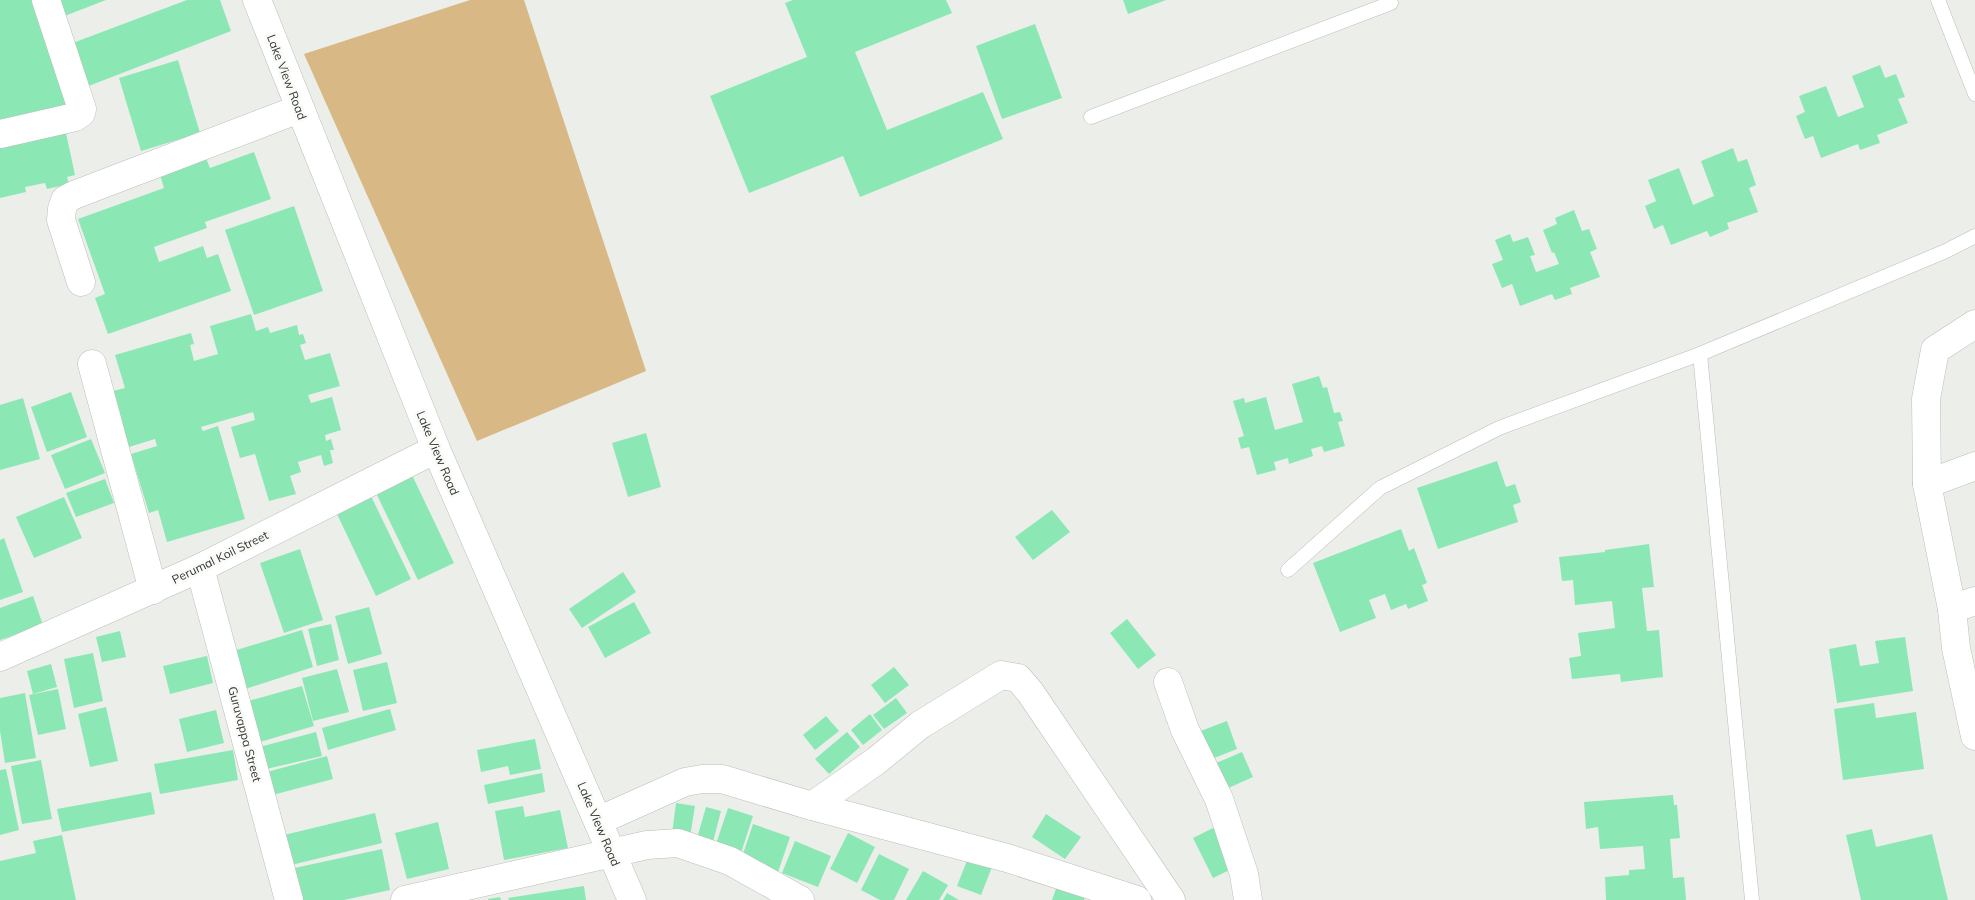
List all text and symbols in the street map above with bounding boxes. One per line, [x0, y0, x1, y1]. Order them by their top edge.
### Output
street label: Lake View Road [264, 32, 310, 122]
street label: Lake View Road [413, 409, 463, 497]
street label: Perumal Koil Street [169, 527, 271, 587]
street label: Guruvappa Street [225, 685, 265, 783]
street label: Lake View Road [574, 780, 624, 868]

